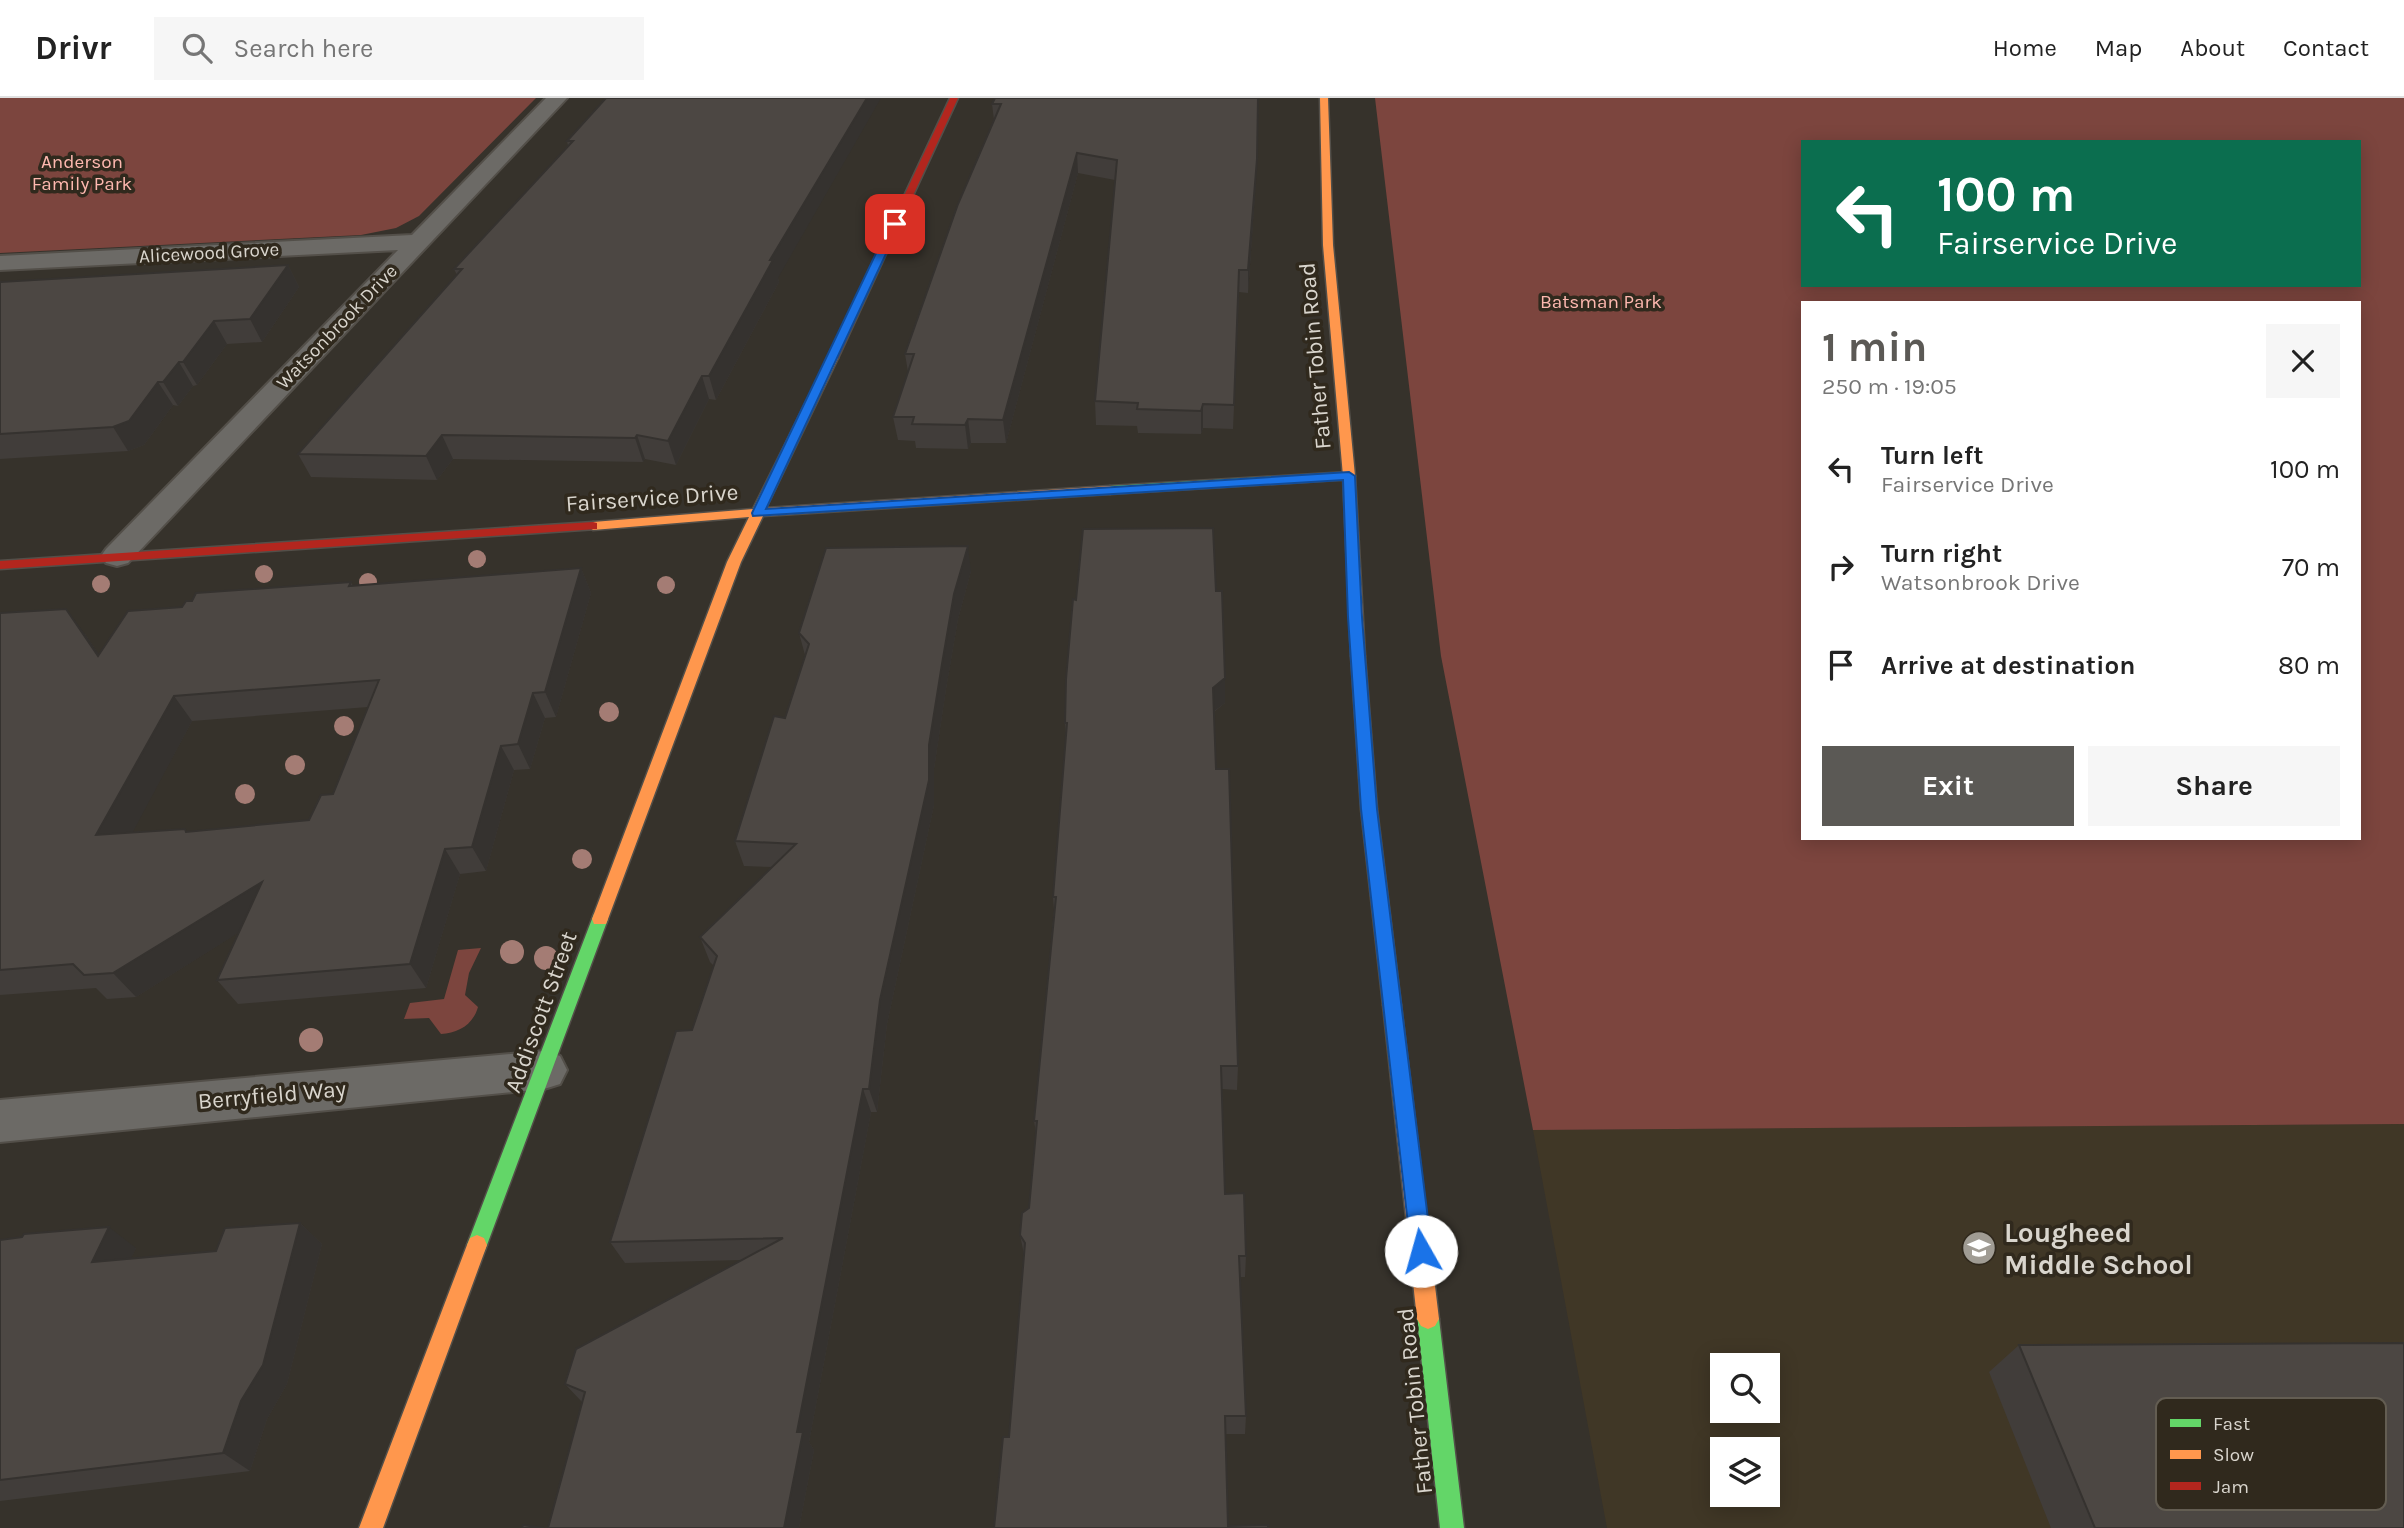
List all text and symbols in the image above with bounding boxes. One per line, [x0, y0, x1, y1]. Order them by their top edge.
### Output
search box [154, 17, 644, 80]
text: Drivr [35, 29, 112, 67]
icon: search [178, 29, 216, 67]
text: Search here [234, 33, 373, 64]
text: Home [1993, 34, 2057, 62]
text: Map [2095, 34, 2142, 62]
text: About [2180, 34, 2245, 62]
text: Contact [2283, 34, 2369, 62]
park label: Anderson Family Park [32, 151, 133, 195]
text: 100 m [1937, 166, 2075, 223]
icon: left [1822, 168, 1913, 259]
pin [865, 194, 925, 254]
icon: arrive [876, 205, 914, 243]
text: Fairservice Drive [1937, 225, 2177, 262]
street label: Alicewood Grove [138, 238, 280, 268]
street label: Watsonbrook Drive [272, 260, 402, 394]
street label: Father Tobin Road [1293, 262, 1337, 450]
park label: Batsman Park [1540, 291, 1662, 313]
text: 1 min [1822, 322, 1927, 372]
button: close [2266, 324, 2340, 398]
text: 250 m · 19:05 [1822, 373, 1957, 400]
text: Turn left [1881, 440, 1983, 471]
icon: left [1822, 450, 1860, 488]
text: 100 m [2270, 454, 2340, 485]
text: Fairservice Drive [1881, 471, 2054, 498]
street label: Fairservice Drive [565, 479, 739, 517]
text: Turn right [1881, 538, 2002, 569]
icon: right [1822, 548, 1860, 586]
text: 70 m [2282, 552, 2340, 583]
text: Watsonbrook Drive [1881, 569, 2080, 596]
icon: arrive [1822, 646, 1860, 684]
text: Arrive at destination [1881, 650, 2135, 681]
text: 80 m [2278, 650, 2340, 681]
button: Exit [1822, 746, 2074, 826]
button: Share [2088, 746, 2340, 826]
street label: Addiscott Street [499, 927, 583, 1096]
street label: Berryfield Way [197, 1075, 348, 1115]
position arrow [1384, 1214, 1458, 1288]
place label: Lougheed Middle School [2004, 1216, 2193, 1281]
school or university icon: Lougheed Middle School [1960, 1229, 1998, 1267]
street label: Father Tobin Road [1392, 1306, 1438, 1496]
map controls [1710, 1353, 1780, 1507]
button: search [1710, 1353, 1780, 1423]
legend [2156, 1398, 2386, 1510]
text: Fast [2213, 1413, 2250, 1435]
button: layers [1710, 1437, 1780, 1507]
text: Slow [2213, 1444, 2254, 1466]
text: Jam [2213, 1476, 2249, 1498]

